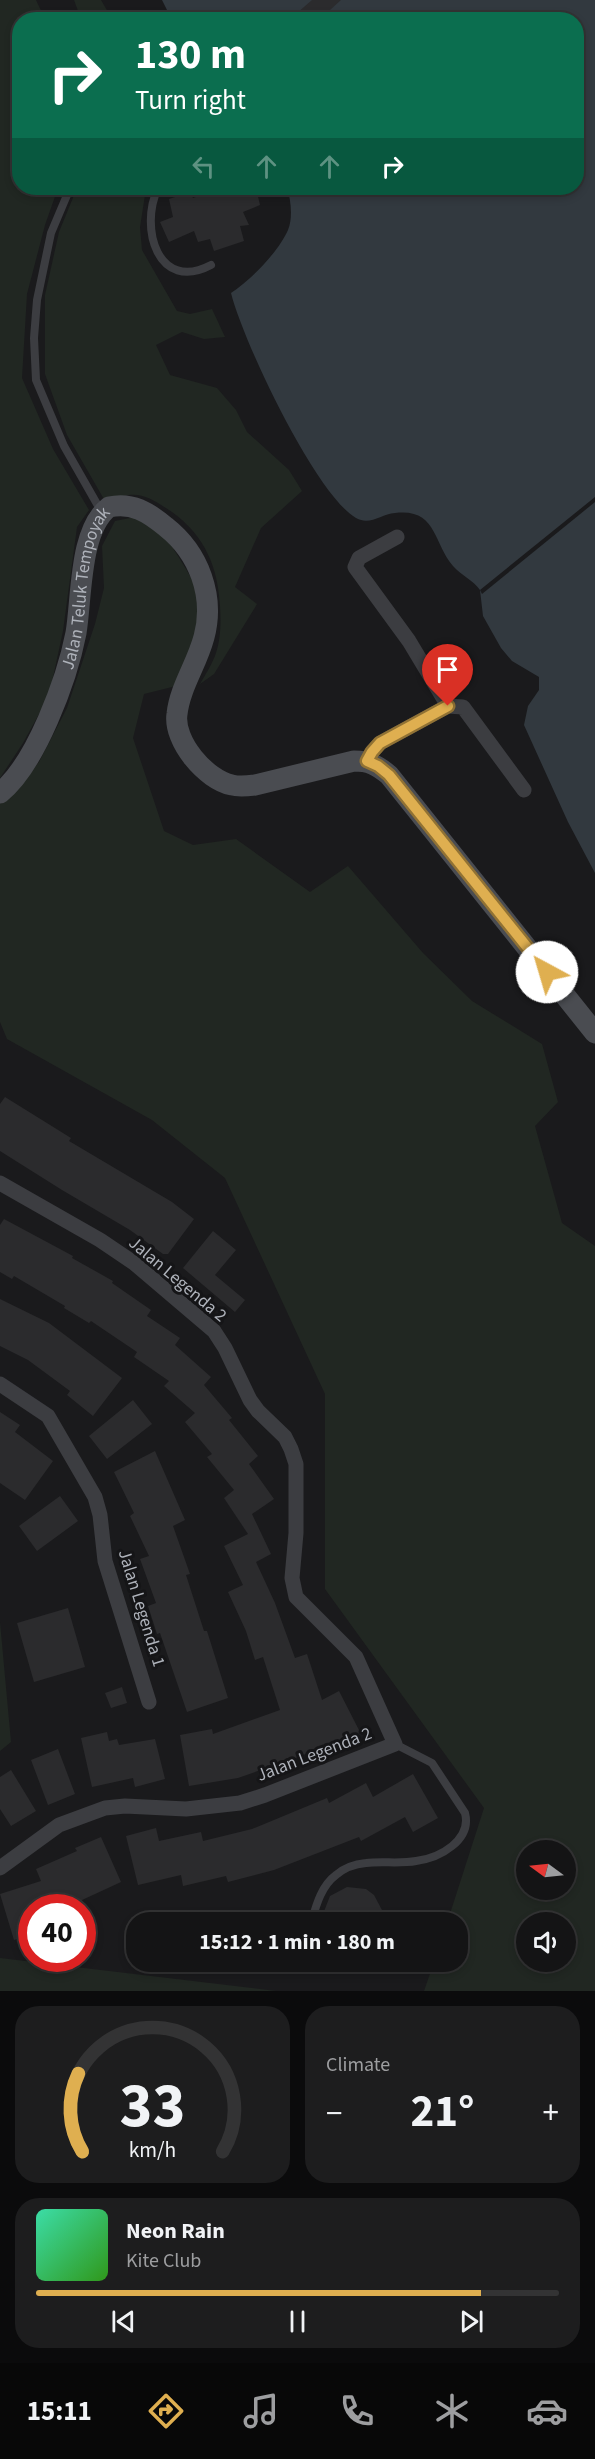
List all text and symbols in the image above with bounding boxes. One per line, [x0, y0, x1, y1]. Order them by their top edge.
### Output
text: 130 m [135, 25, 246, 85]
icon: right [36, 36, 114, 114]
text: Turn right [135, 81, 246, 120]
icon: left [187, 150, 220, 183]
icon: ahead [250, 150, 283, 183]
icon: ahead [313, 150, 346, 183]
icon: right [376, 150, 409, 183]
street label: Jalan Teluk Tempoyak [55, 501, 116, 672]
pin [422, 644, 473, 706]
icon: arrive [431, 653, 464, 686]
position arrow [515, 940, 579, 1004]
street label: Jalan Legenda 2 [123, 1231, 232, 1328]
street label: Jalan Legenda 1 [112, 1546, 171, 1670]
street label: Jalan Legenda 2 [253, 1721, 375, 1788]
north arrow [516, 1840, 576, 1900]
map controls [516, 1840, 576, 1972]
speed limit sign: 40 [18, 1894, 96, 1972]
button: sound [516, 1912, 576, 1972]
text: 15:12 · 1 min · 180 m [199, 1926, 395, 1958]
text: Climate [326, 2051, 390, 2079]
text: 33 [120, 2062, 185, 2151]
text: 21° [411, 2080, 474, 2144]
text: − [326, 2090, 342, 2137]
text: + [543, 2090, 559, 2137]
text: km/h [129, 2135, 176, 2166]
text: Neon Rain [126, 2215, 225, 2247]
text: Kite Club [126, 2247, 201, 2275]
icon: previous [107, 2305, 140, 2338]
icon: pause [281, 2305, 314, 2338]
icon: next [455, 2305, 488, 2338]
icon: directions [145, 2390, 187, 2432]
icon: music [240, 2390, 282, 2432]
icon: phone [336, 2390, 378, 2432]
icon: climate [431, 2390, 473, 2432]
icon: car [526, 2390, 568, 2432]
text: 15:11 [27, 2392, 92, 2431]

